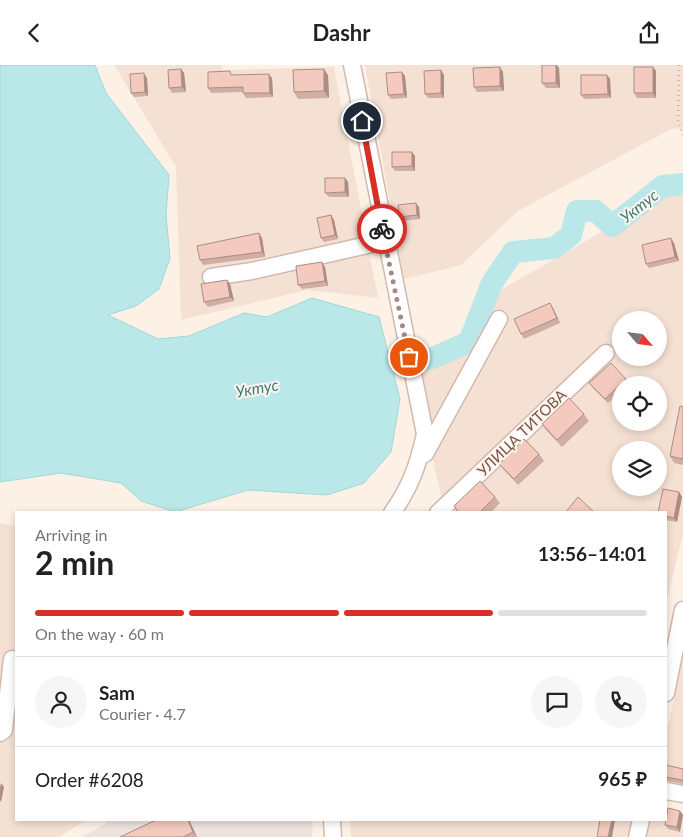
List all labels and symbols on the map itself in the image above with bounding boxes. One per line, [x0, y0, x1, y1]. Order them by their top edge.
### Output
pin [341, 100, 383, 142]
water label: Уктус [616, 185, 662, 226]
courier [357, 204, 407, 254]
north arrow [612, 311, 668, 366]
pin [388, 336, 430, 378]
water label: Уктус [234, 374, 280, 401]
street label: УЛИЦА ТИТОВА [473, 385, 570, 479]

